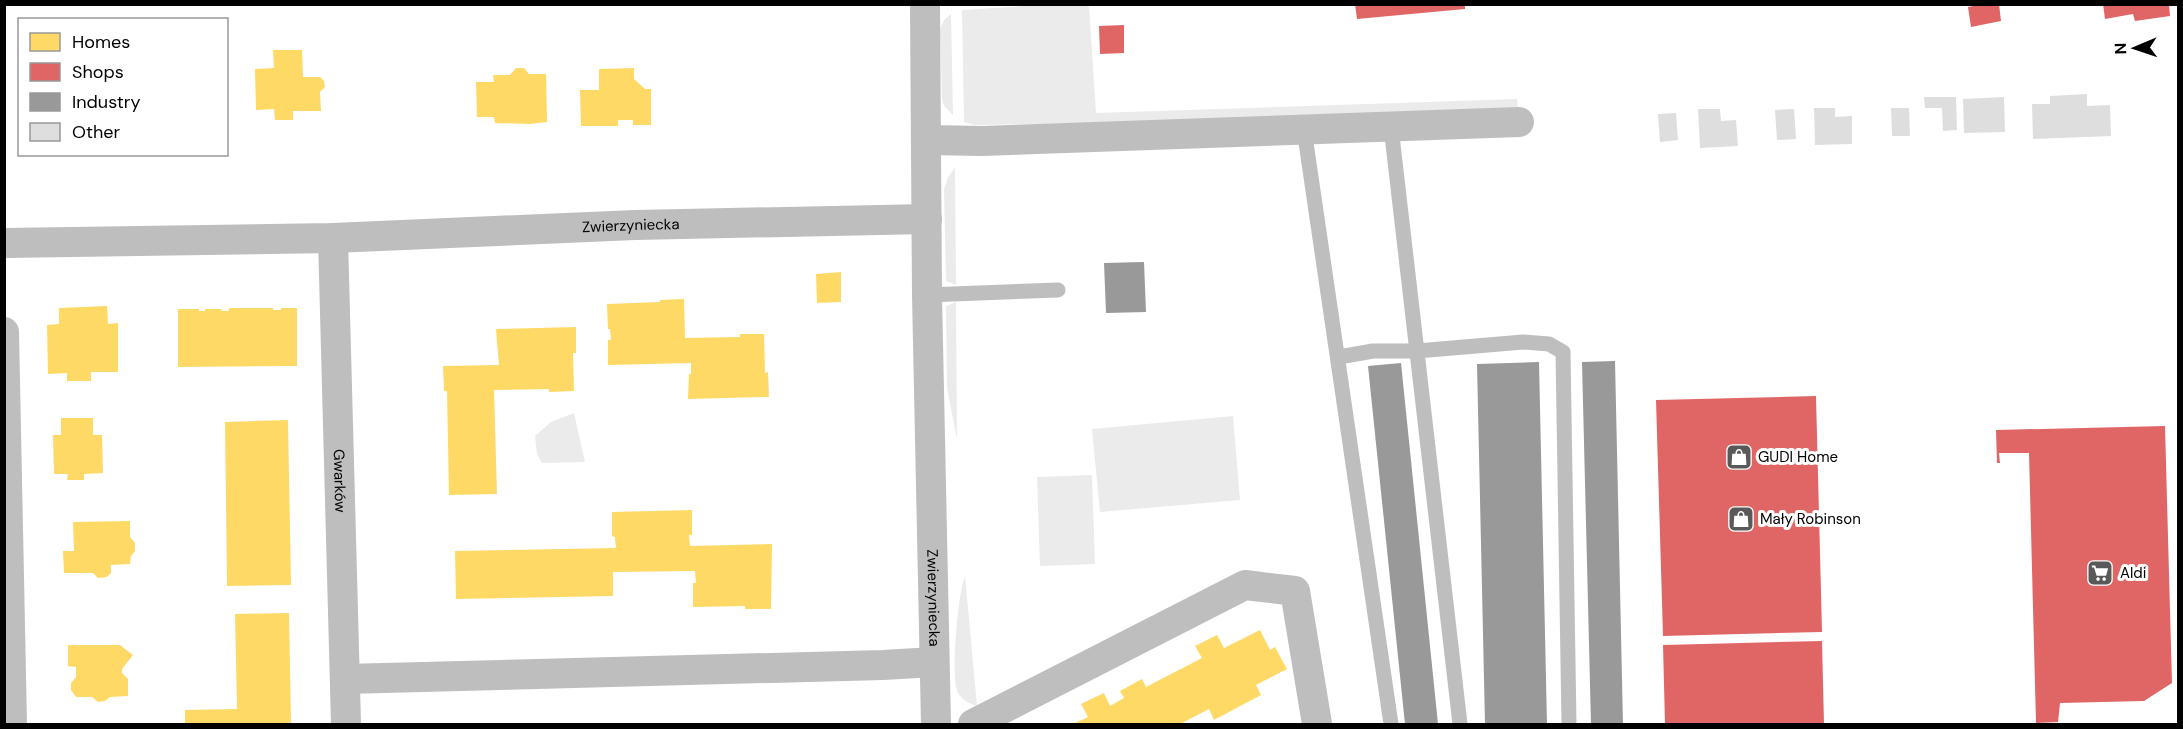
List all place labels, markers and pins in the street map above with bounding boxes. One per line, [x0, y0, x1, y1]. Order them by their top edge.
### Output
shop icon: GUDI Home [1724, 442, 1754, 472]
place label: GUDI Home [1758, 447, 1838, 467]
shop icon: Mały Robinson [1726, 504, 1756, 534]
place label: Mały Robinson [1760, 509, 1861, 529]
supermarket icon: Aldi [2085, 558, 2115, 588]
place label: Aldi [2120, 563, 2146, 583]

